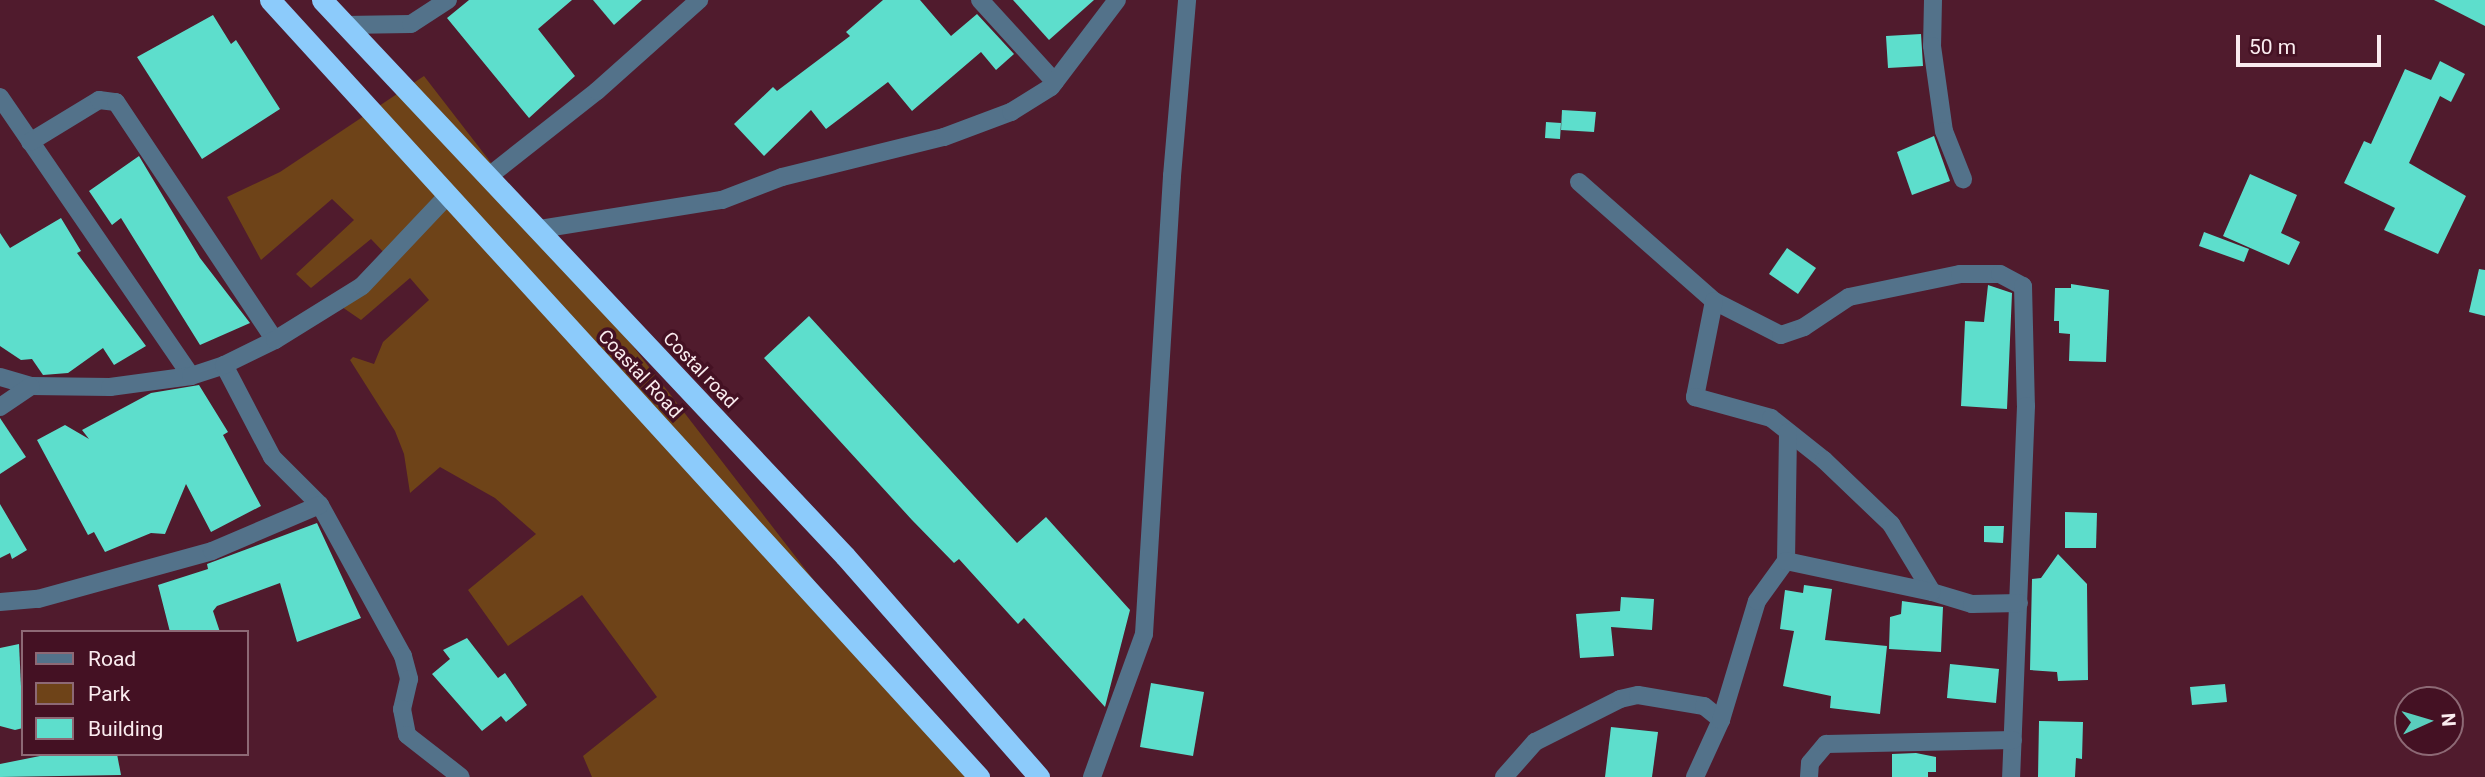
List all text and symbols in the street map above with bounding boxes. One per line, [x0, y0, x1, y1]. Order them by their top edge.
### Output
scale bar [2240, 21, 2385, 65]
text: 50 m [2249, 35, 2296, 59]
street label: Coastal Road [593, 325, 687, 423]
street label: Costal road [658, 327, 742, 413]
legend [21, 630, 248, 756]
text: Road [88, 647, 136, 671]
text: Park [88, 682, 130, 706]
north arrow [2394, 686, 2464, 756]
text: N [2437, 712, 2460, 727]
text: Building [88, 717, 163, 741]

